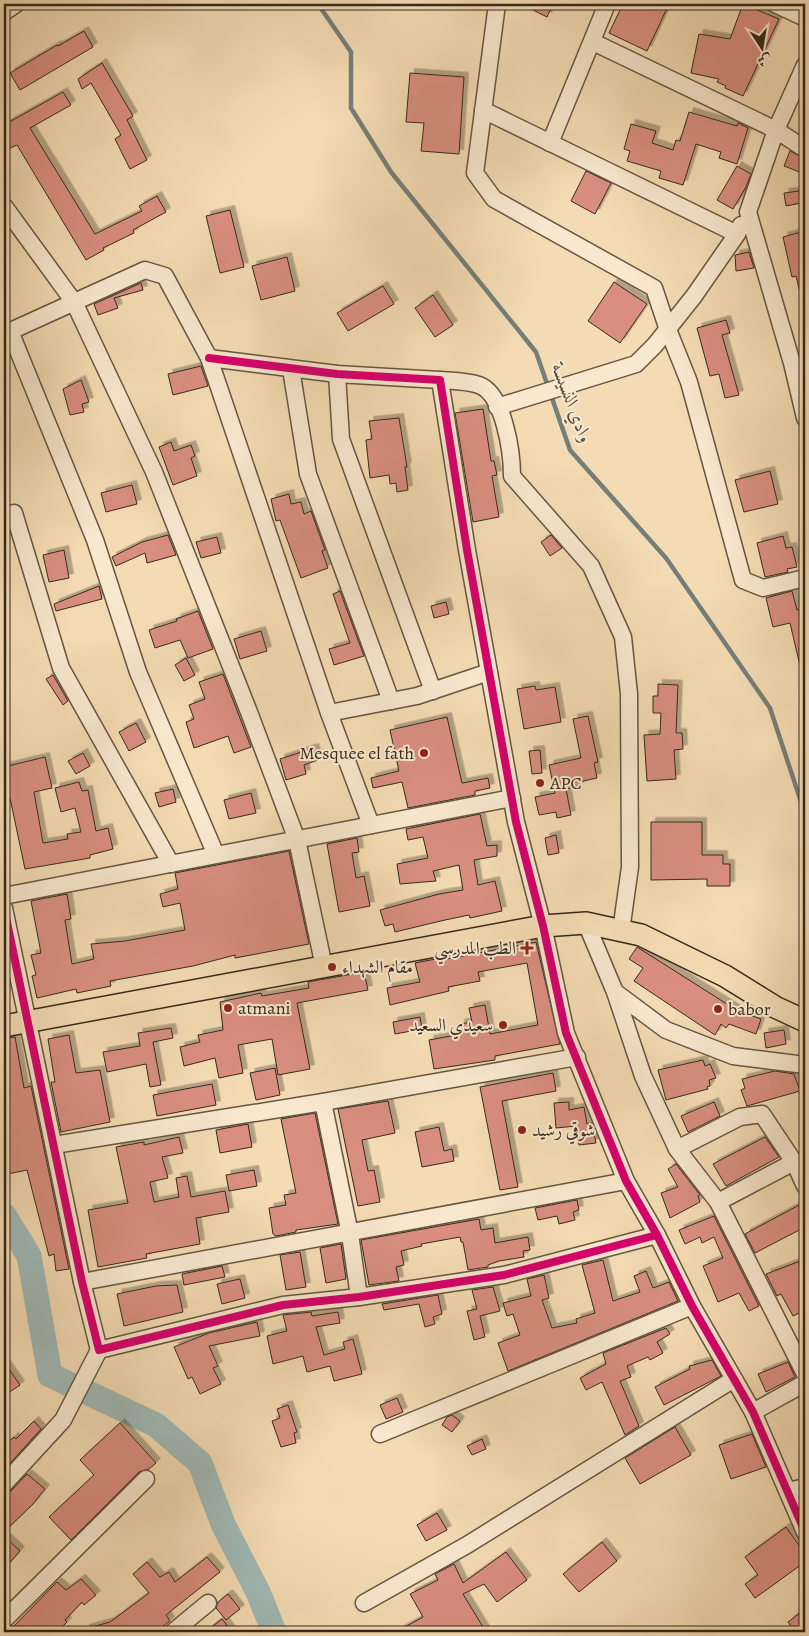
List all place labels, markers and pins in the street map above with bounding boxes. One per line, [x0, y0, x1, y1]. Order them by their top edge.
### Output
place label: Mesquee el fath [299, 741, 414, 765]
marker: Mesquee el fath [418, 747, 430, 759]
place label: APC [549, 771, 582, 795]
marker: APC [534, 777, 546, 789]
place label: الطب المدرسي [434, 936, 516, 965]
marker: الطب المدرسي [520, 941, 534, 955]
place label: مقام الشهداء [342, 955, 413, 983]
marker: مقام الشهداء [326, 961, 338, 973]
place label: atmani [238, 996, 291, 1020]
place label: babor [728, 997, 771, 1021]
marker: atmani [222, 1002, 234, 1014]
marker: babor [712, 1003, 724, 1015]
place label: سعيدي السعيد [409, 1013, 493, 1040]
marker: سعيدي السعيد [497, 1019, 509, 1031]
place label: شوقي رشيد [532, 1118, 595, 1145]
marker: شوقي رشيد [516, 1124, 528, 1136]

